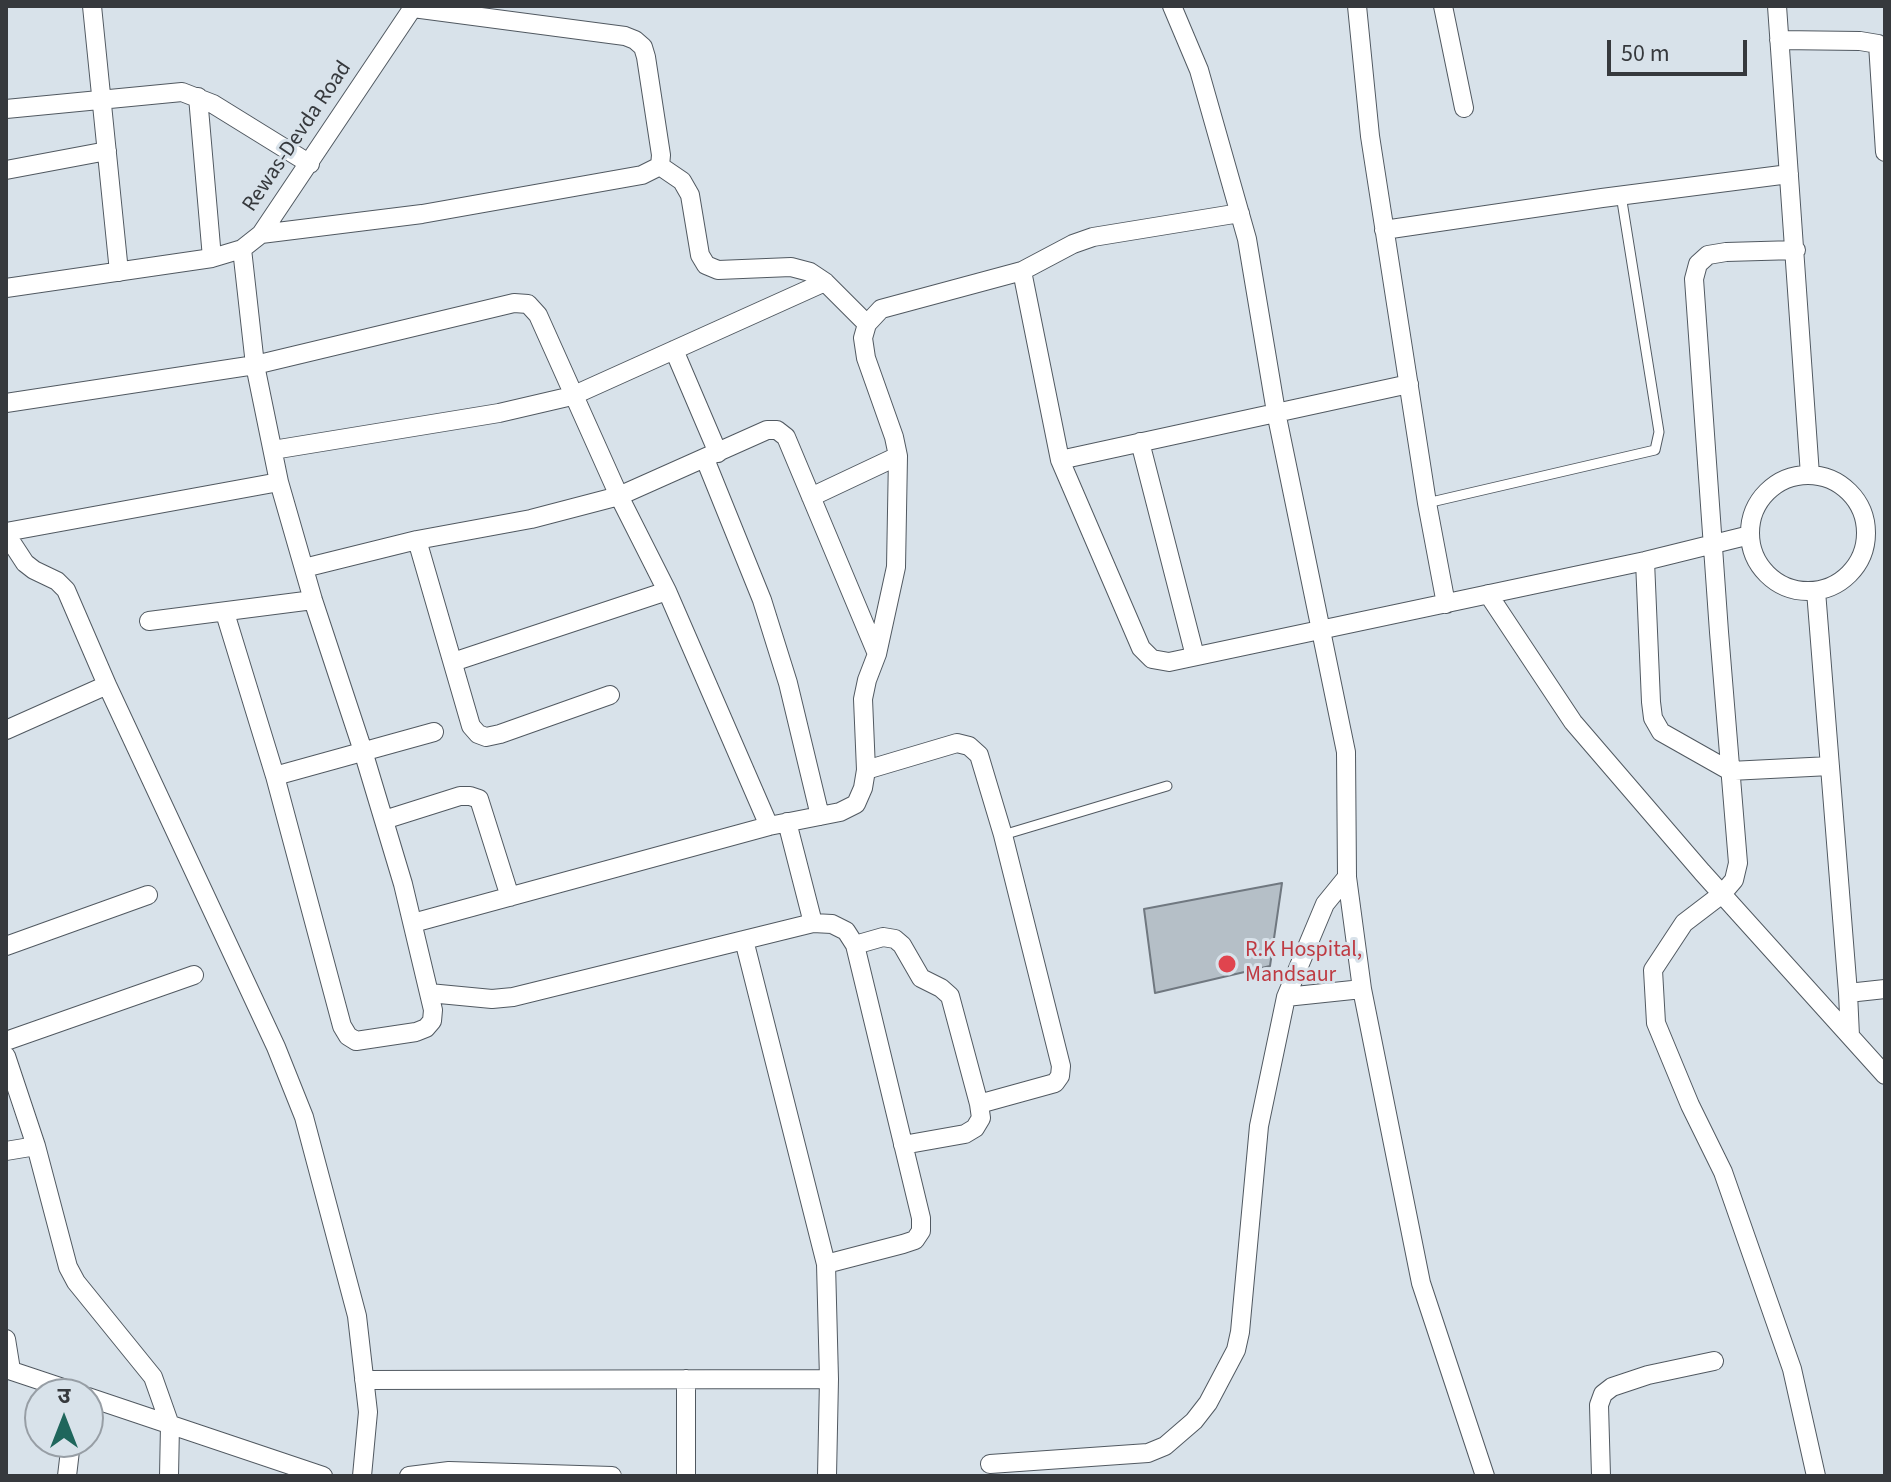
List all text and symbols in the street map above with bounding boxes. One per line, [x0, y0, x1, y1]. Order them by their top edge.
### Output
scale bar [1611, 24, 1751, 74]
text: 50 m [1621, 36, 1670, 71]
street label: Rewas-Devda Road [238, 57, 358, 217]
place label: R.K Hospital, Mandsaur [1245, 938, 1362, 990]
marker: R.K Hospital, Mandsaur [1216, 953, 1238, 975]
north arrow [24, 1378, 104, 1458]
text: उ [58, 1380, 70, 1412]

